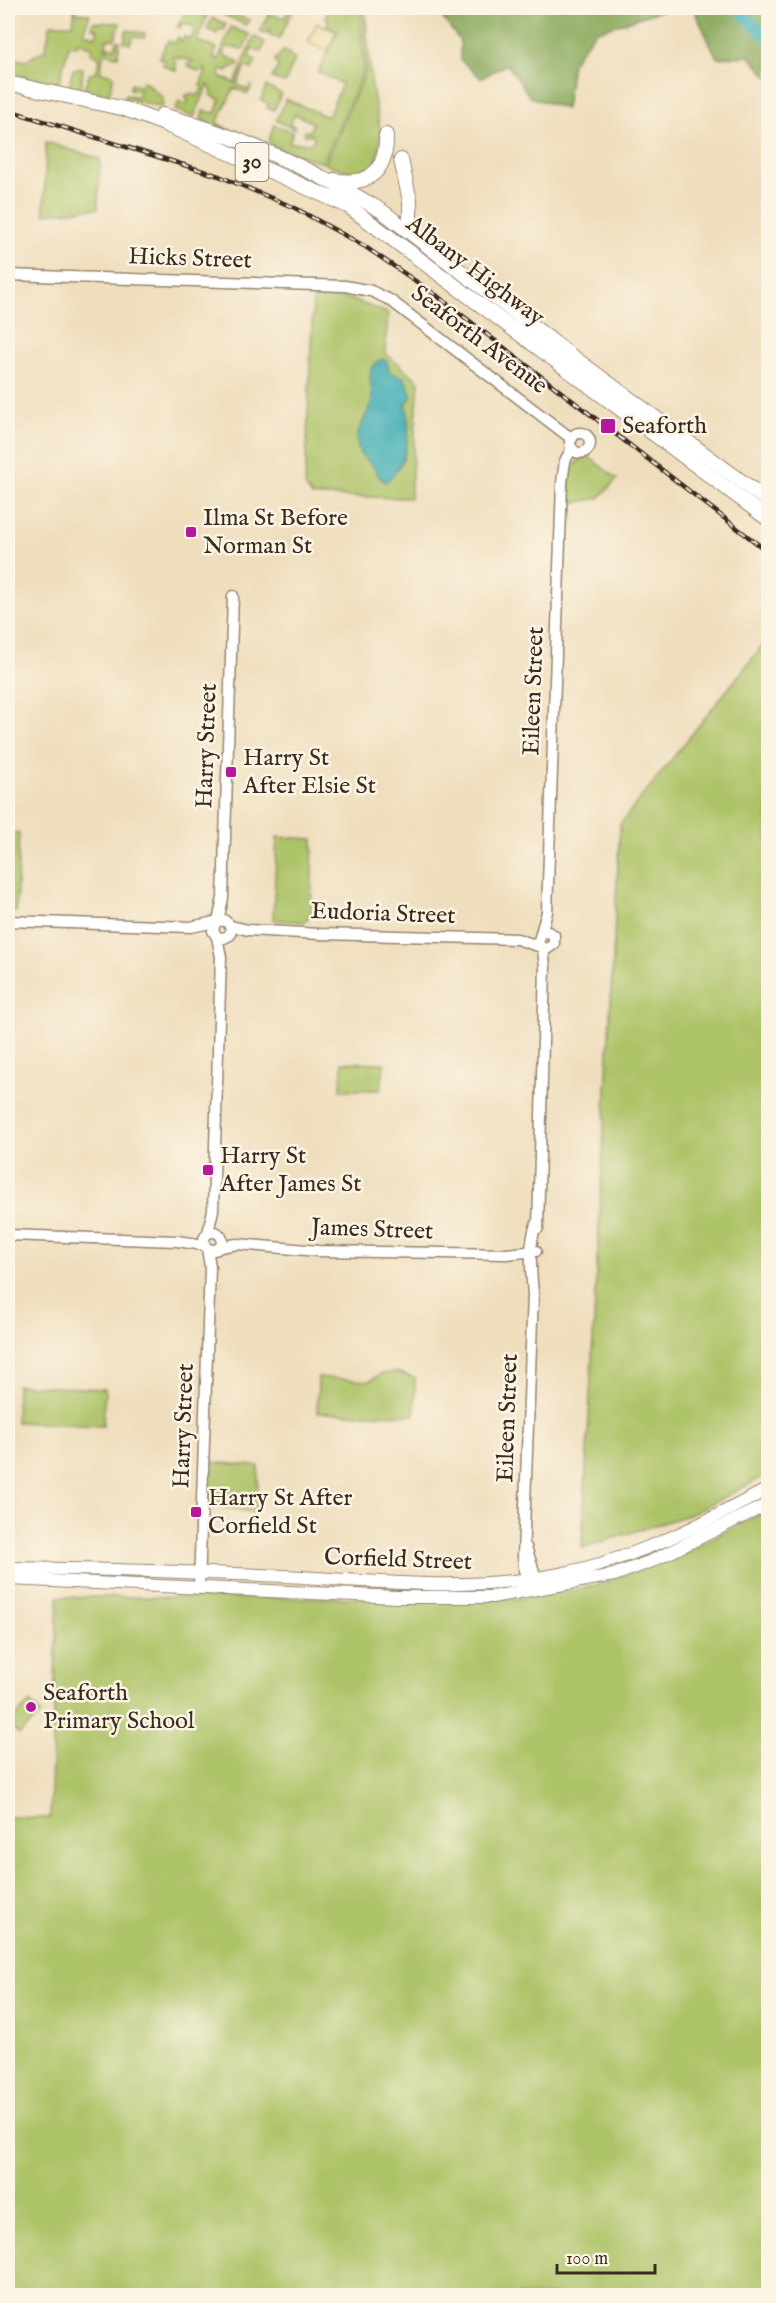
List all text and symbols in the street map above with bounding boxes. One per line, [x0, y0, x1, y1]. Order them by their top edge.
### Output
road number: 30 [236, 143, 268, 181]
street label: Albany Highway [399, 208, 551, 333]
street label: Hicks Street [128, 241, 252, 277]
street label: Seaforth Avenue [404, 278, 554, 402]
place label: Seaforth [622, 411, 707, 442]
marker: Seaforth [599, 417, 617, 435]
place label: Ilma St Before Norman St [203, 503, 348, 562]
marker: Ilma St Before Norman St [184, 525, 198, 539]
street label: Eileen Street [516, 626, 552, 756]
street label: Harry Street [189, 683, 225, 809]
place label: Harry St After Elsie St [242, 743, 376, 802]
marker: Harry St After Elsie St [224, 765, 238, 779]
street label: Eudoria Street [310, 896, 456, 932]
place label: Harry St After James St [219, 1141, 361, 1200]
marker: Harry St After James St [201, 1163, 215, 1177]
street label: James Street [307, 1212, 434, 1248]
street label: Eileen Street [490, 1353, 526, 1483]
street label: Harry Street [166, 1363, 202, 1489]
place label: Harry St After Corfield St [208, 1483, 353, 1542]
marker: Harry St After Corfield St [189, 1505, 203, 1519]
street label: Corfield Street [324, 1542, 472, 1578]
place label: Seaforth Primary School [43, 1678, 195, 1737]
marker: Seaforth Primary School [24, 1700, 38, 1714]
scale bar [557, 2237, 654, 2275]
text: 100 m [566, 2248, 608, 2271]

